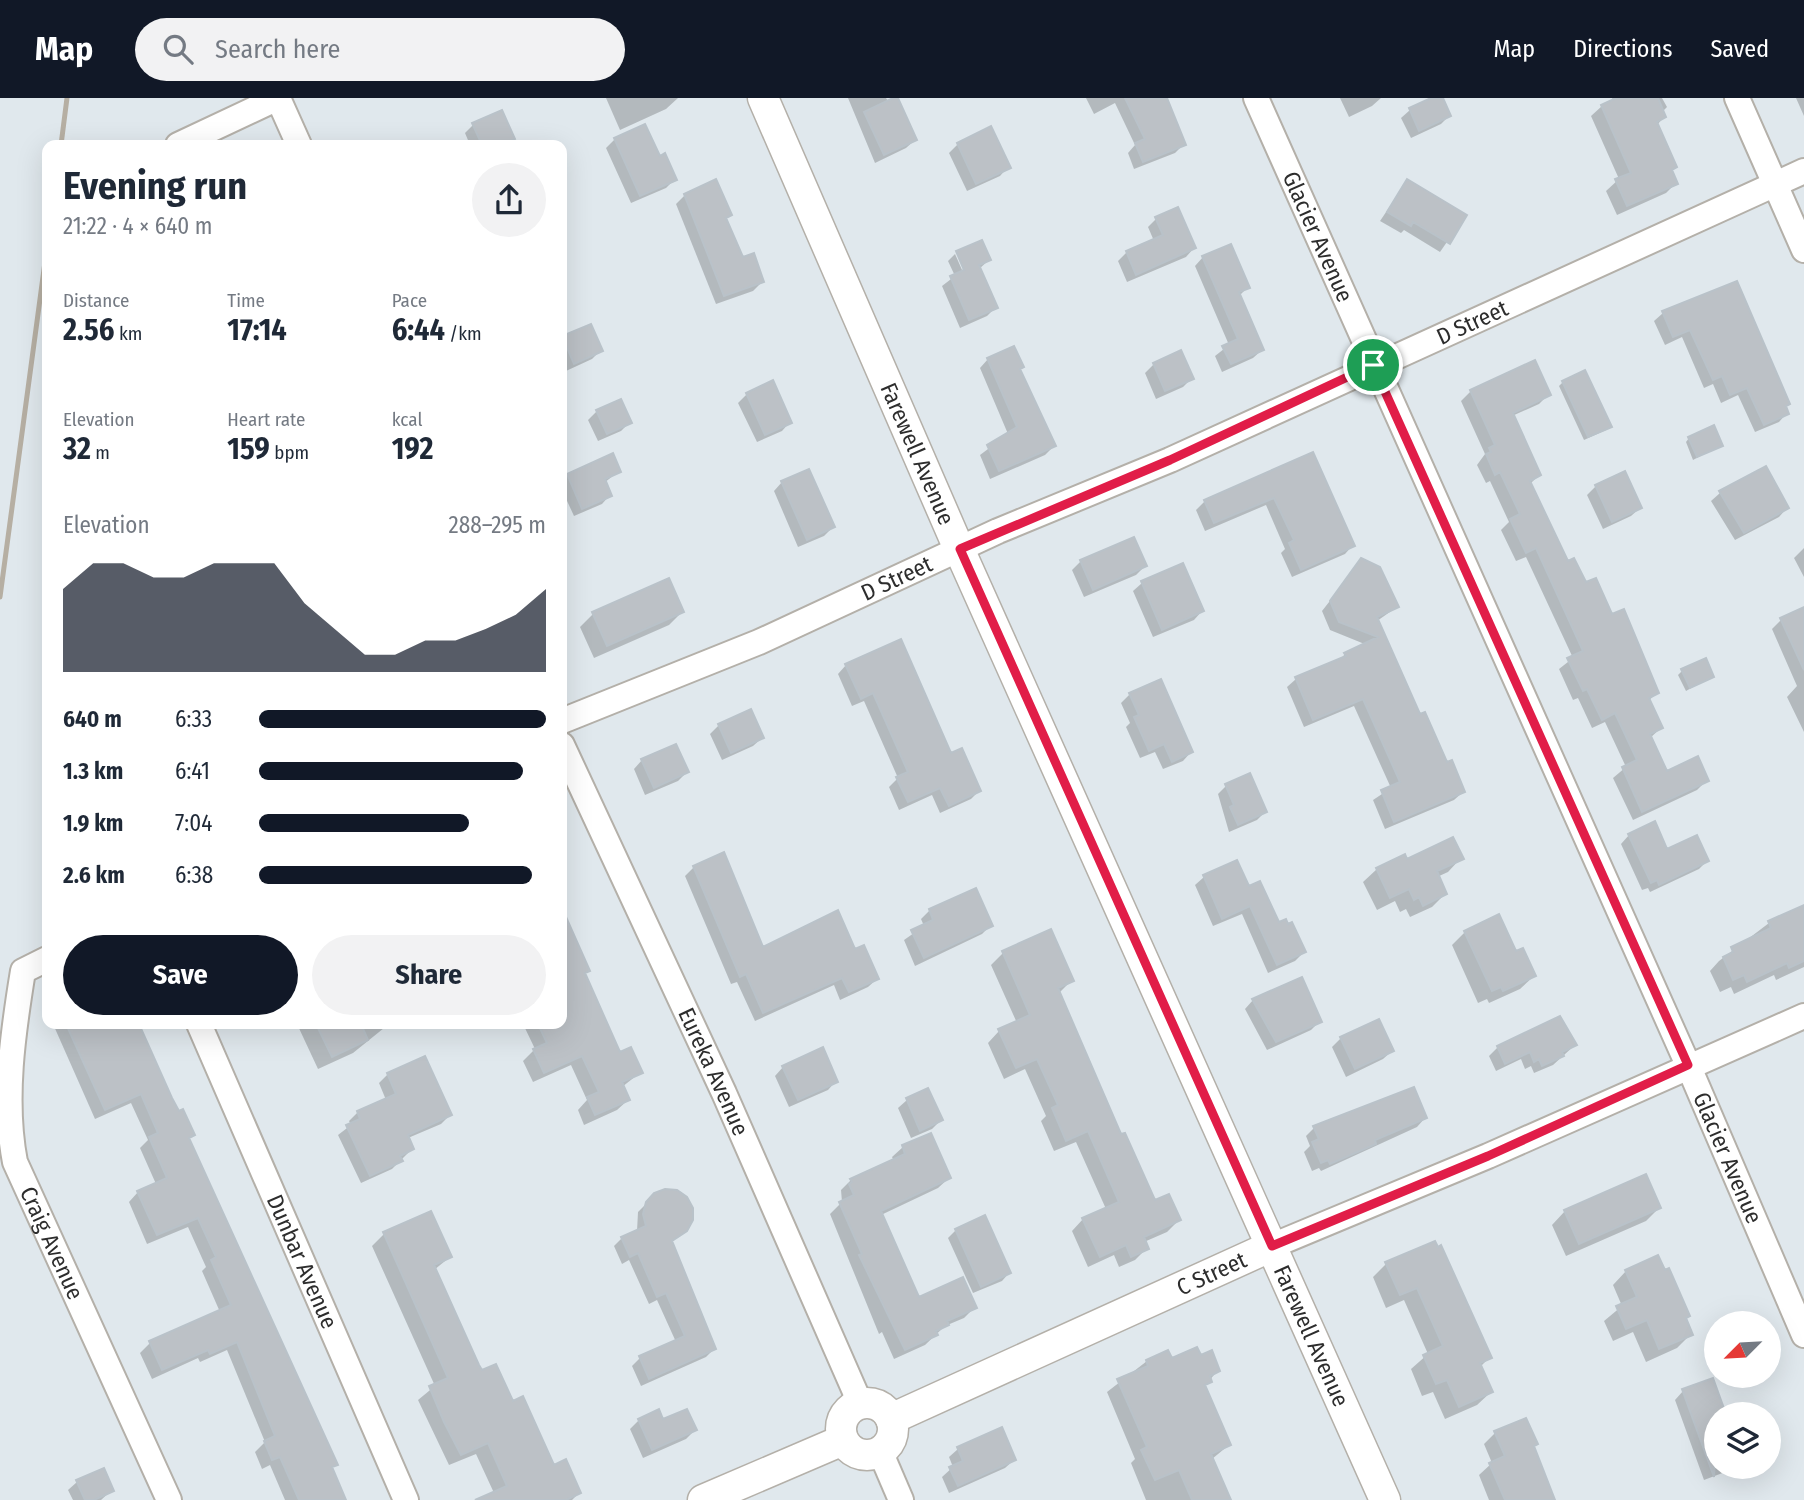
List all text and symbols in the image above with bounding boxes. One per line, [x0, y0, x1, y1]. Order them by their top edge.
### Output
search box [135, 18, 625, 81]
text: Map [35, 29, 93, 69]
icon: search [159, 30, 197, 68]
text: Search here [215, 34, 340, 65]
text: Map [1494, 35, 1535, 63]
text: Directions [1573, 35, 1672, 63]
text: Saved [1710, 35, 1769, 63]
text: Evening run [63, 163, 247, 209]
button: share [472, 163, 546, 237]
street label: Glacier Avenue [1277, 167, 1359, 306]
text: 21:22 · 4 × 640 m [63, 212, 212, 240]
text: Distance [63, 289, 130, 312]
text: Time [227, 289, 265, 312]
text: Pace [392, 289, 427, 312]
street label: D Street [1432, 294, 1513, 351]
text: 2.56 [63, 312, 114, 348]
text: 17:14 [227, 312, 287, 348]
text: 6:44 [392, 312, 445, 348]
text: km [114, 322, 142, 345]
text: /km [445, 322, 482, 345]
pin [1343, 335, 1403, 395]
icon: arrive [1354, 346, 1392, 384]
street label: Farewell Avenue [875, 379, 961, 529]
text: Elevation [63, 408, 135, 431]
text: Heart rate [227, 408, 305, 431]
text: kcal [392, 408, 422, 431]
text: 32 [63, 431, 91, 467]
text: 159 [227, 431, 270, 467]
text: 192 [392, 431, 433, 467]
text: m [91, 441, 110, 464]
text: bpm [270, 441, 309, 464]
text: Elevation [63, 511, 150, 539]
text: 288–295 m [449, 511, 546, 539]
street label: D Street [857, 549, 937, 607]
text: 640 m [63, 705, 122, 733]
text: 6:33 [175, 705, 212, 733]
text: 1.3 km [63, 757, 123, 785]
text: 6:41 [175, 757, 210, 785]
text: 1.9 km [63, 809, 123, 837]
text: 7:04 [175, 809, 212, 837]
text: 2.6 km [63, 861, 125, 889]
text: 6:38 [175, 861, 213, 889]
button: Save [63, 935, 298, 1015]
button: Share [312, 935, 546, 1015]
street label: Eureka Avenue [672, 1003, 755, 1140]
street label: Glacier Avenue [1687, 1088, 1768, 1228]
street label: Craig Avenue [14, 1182, 90, 1304]
street label: Dunbar Avenue [261, 1190, 344, 1333]
street label: C Street [1172, 1245, 1251, 1301]
street label: Farewell Avenue [1268, 1261, 1355, 1411]
north arrow [1704, 1311, 1782, 1388]
map controls [1704, 1311, 1781, 1479]
button: layers [1704, 1402, 1781, 1479]

